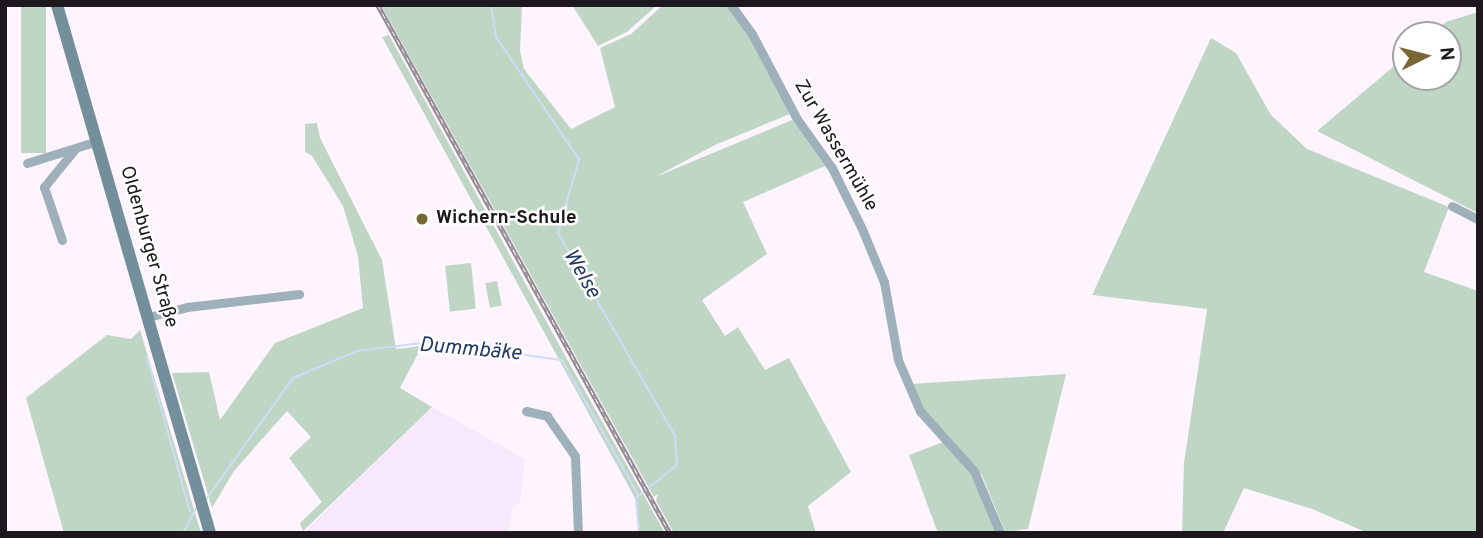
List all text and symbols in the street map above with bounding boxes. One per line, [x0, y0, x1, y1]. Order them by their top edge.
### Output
north arrow [1392, 21, 1462, 91]
text: N [1433, 46, 1459, 62]
street label: Zur Wassermühle [788, 76, 882, 216]
street label: Oldenburger Straße [114, 163, 182, 331]
place label: Wichern-Schule [436, 208, 577, 230]
marker: Wichern-Schule [414, 211, 430, 227]
water label: Welse [557, 245, 605, 303]
water label: Dummbäke [418, 333, 522, 367]

